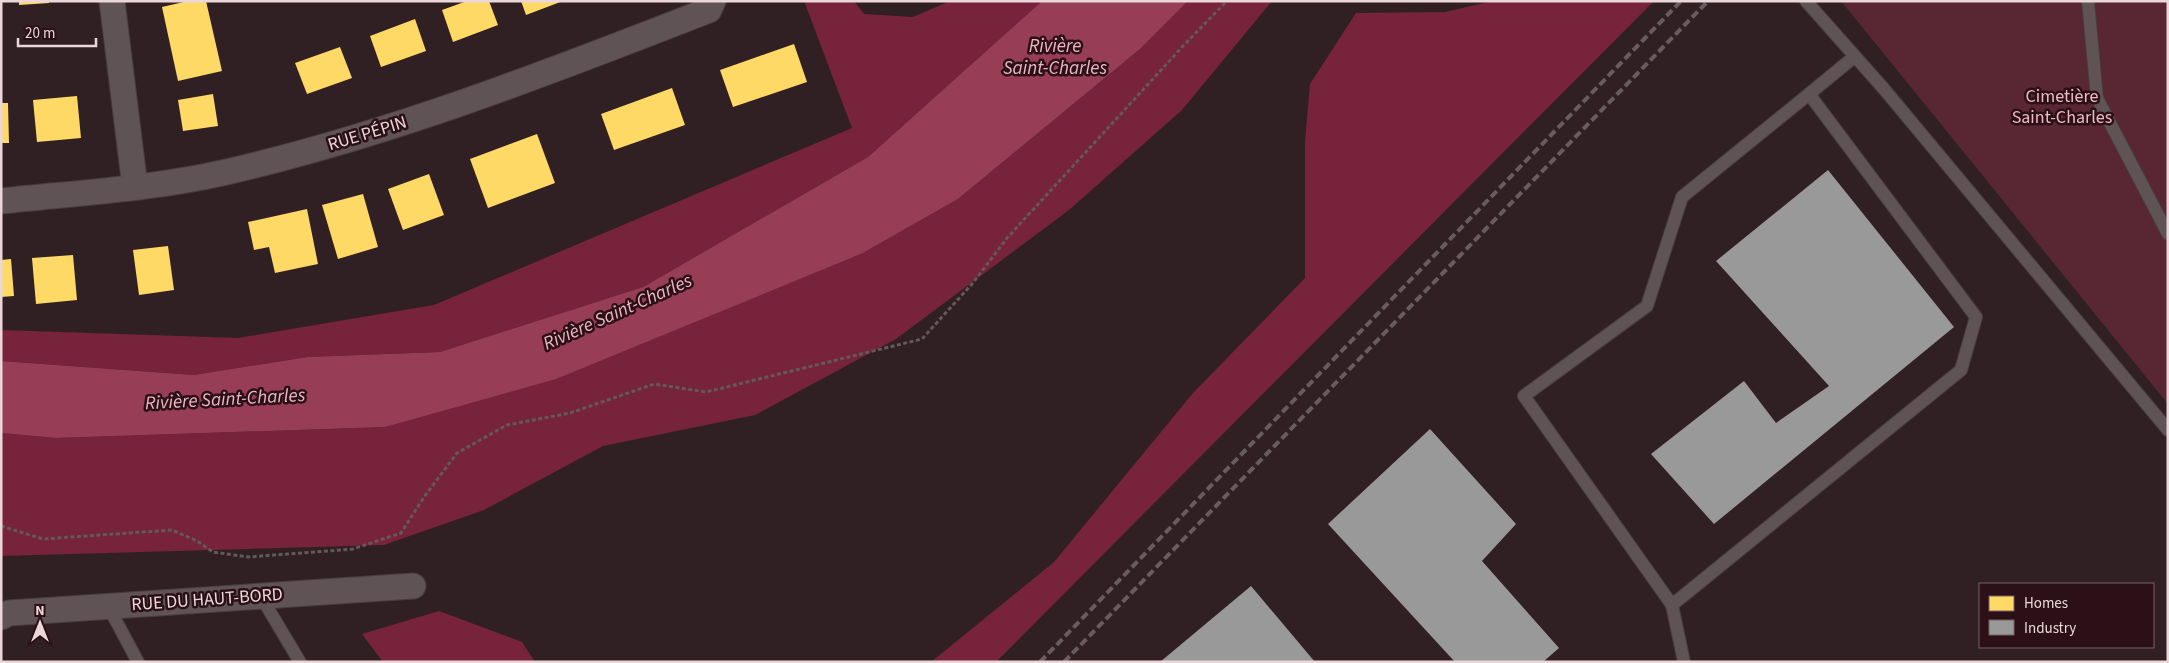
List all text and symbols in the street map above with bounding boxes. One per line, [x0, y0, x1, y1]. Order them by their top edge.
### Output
scale bar [18, 15, 95, 47]
text: 20 m [25, 23, 55, 44]
water label: Rivière Saint-Charles [1003, 33, 1107, 82]
park label: Cimetière Saint-Charles [2012, 84, 2112, 130]
street label: RUE PÉPIN [325, 110, 410, 157]
water label: Rivière Saint-Charles [539, 267, 697, 357]
water label: Rivière Saint-Charles [144, 382, 306, 417]
street label: RUE DU HAUT-BORD [130, 582, 284, 617]
legend [1979, 583, 2154, 648]
text: Homes [2024, 593, 2068, 614]
north arrow [15, 598, 65, 648]
text: N [35, 601, 45, 621]
text: Industry [2024, 618, 2076, 639]

